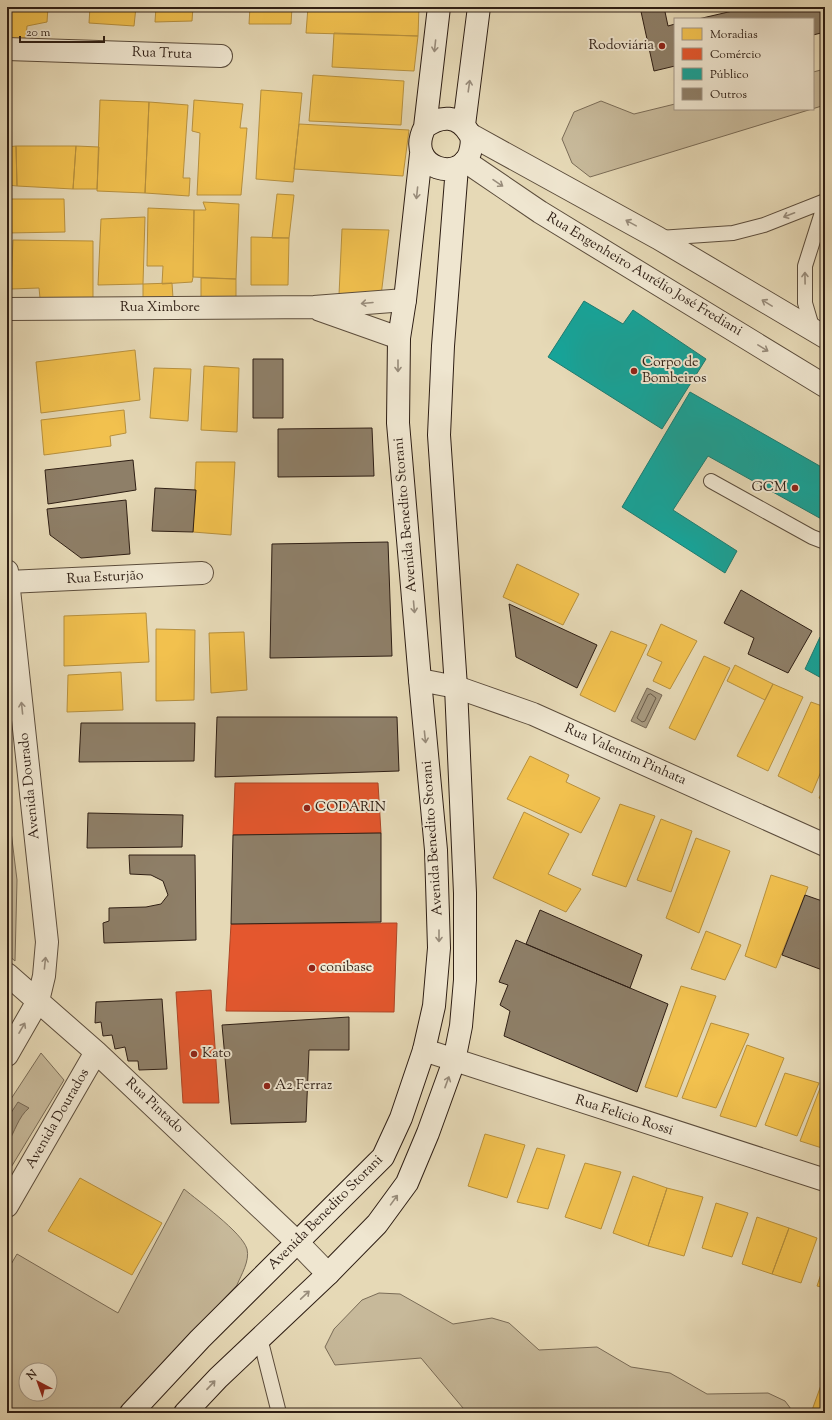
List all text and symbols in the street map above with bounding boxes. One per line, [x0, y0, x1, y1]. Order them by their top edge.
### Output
scale bar [20, 18, 104, 44]
legend [674, 18, 814, 110]
text: 20 m [26, 24, 51, 42]
text: Moradias [710, 26, 758, 44]
place label: Rodoviária [588, 36, 655, 56]
one-way arrow [431, 39, 438, 52]
marker: Rodoviária [657, 41, 667, 51]
street label: Rua Truta [132, 43, 193, 65]
text: Comércio [710, 46, 762, 64]
text: Público [710, 66, 749, 84]
one-way arrow [465, 80, 473, 93]
text: Outros [710, 86, 747, 104]
one-way arrow [492, 179, 503, 187]
one-way arrow [413, 186, 421, 199]
street label: Rua Engenheiro Aurélio José Frediani [542, 208, 746, 342]
one-way arrow [783, 212, 795, 219]
one-way arrow [625, 219, 637, 227]
one-way arrow [801, 272, 809, 285]
street label: Rua Ximbore [120, 298, 200, 318]
one-way arrow [361, 299, 374, 307]
one-way arrow [762, 299, 773, 307]
one-way arrow [757, 344, 769, 352]
place label: Corpo de Bombeiros [642, 353, 706, 389]
one-way arrow [394, 359, 402, 372]
marker: Corpo de Bombeiros [629, 366, 639, 376]
street label: Avenida Benedito Storani [389, 437, 423, 593]
place label: GCM [751, 478, 787, 498]
marker: GCM [790, 483, 800, 493]
street label: Rua Esturjão [66, 566, 144, 590]
one-way arrow [410, 600, 417, 613]
one-way arrow [18, 702, 26, 715]
street label: Rua Valentim Pinhata [561, 719, 690, 791]
one-way arrow [422, 730, 429, 743]
street label: Avenida Dourado [14, 731, 46, 840]
street label: Avenida Benedito Storani [418, 760, 448, 916]
place label: CODARIN [315, 798, 386, 818]
marker: CODARIN [302, 803, 312, 813]
one-way arrow [435, 929, 443, 942]
one-way arrow [41, 957, 49, 970]
place label: conibase [320, 958, 372, 978]
marker: conibase [307, 963, 317, 973]
one-way arrow [19, 1022, 27, 1034]
place label: Kato [202, 1044, 231, 1064]
marker: Kato [189, 1049, 199, 1059]
street label: Avenida Dourados [21, 1065, 95, 1173]
street label: Rua Pintado [120, 1074, 188, 1139]
place label: A2 Ferraz [275, 1076, 332, 1096]
one-way arrow [443, 1077, 451, 1089]
marker: A2 Ferraz [262, 1081, 272, 1091]
street label: Rua Felício Rossi [572, 1091, 676, 1141]
street label: Avenida Benedito Storani [264, 1151, 388, 1275]
one-way arrow [390, 1195, 398, 1206]
one-way arrow [300, 1291, 310, 1300]
north arrow [18, 1362, 58, 1402]
text: N [23, 1366, 41, 1385]
one-way arrow [206, 1380, 215, 1390]

